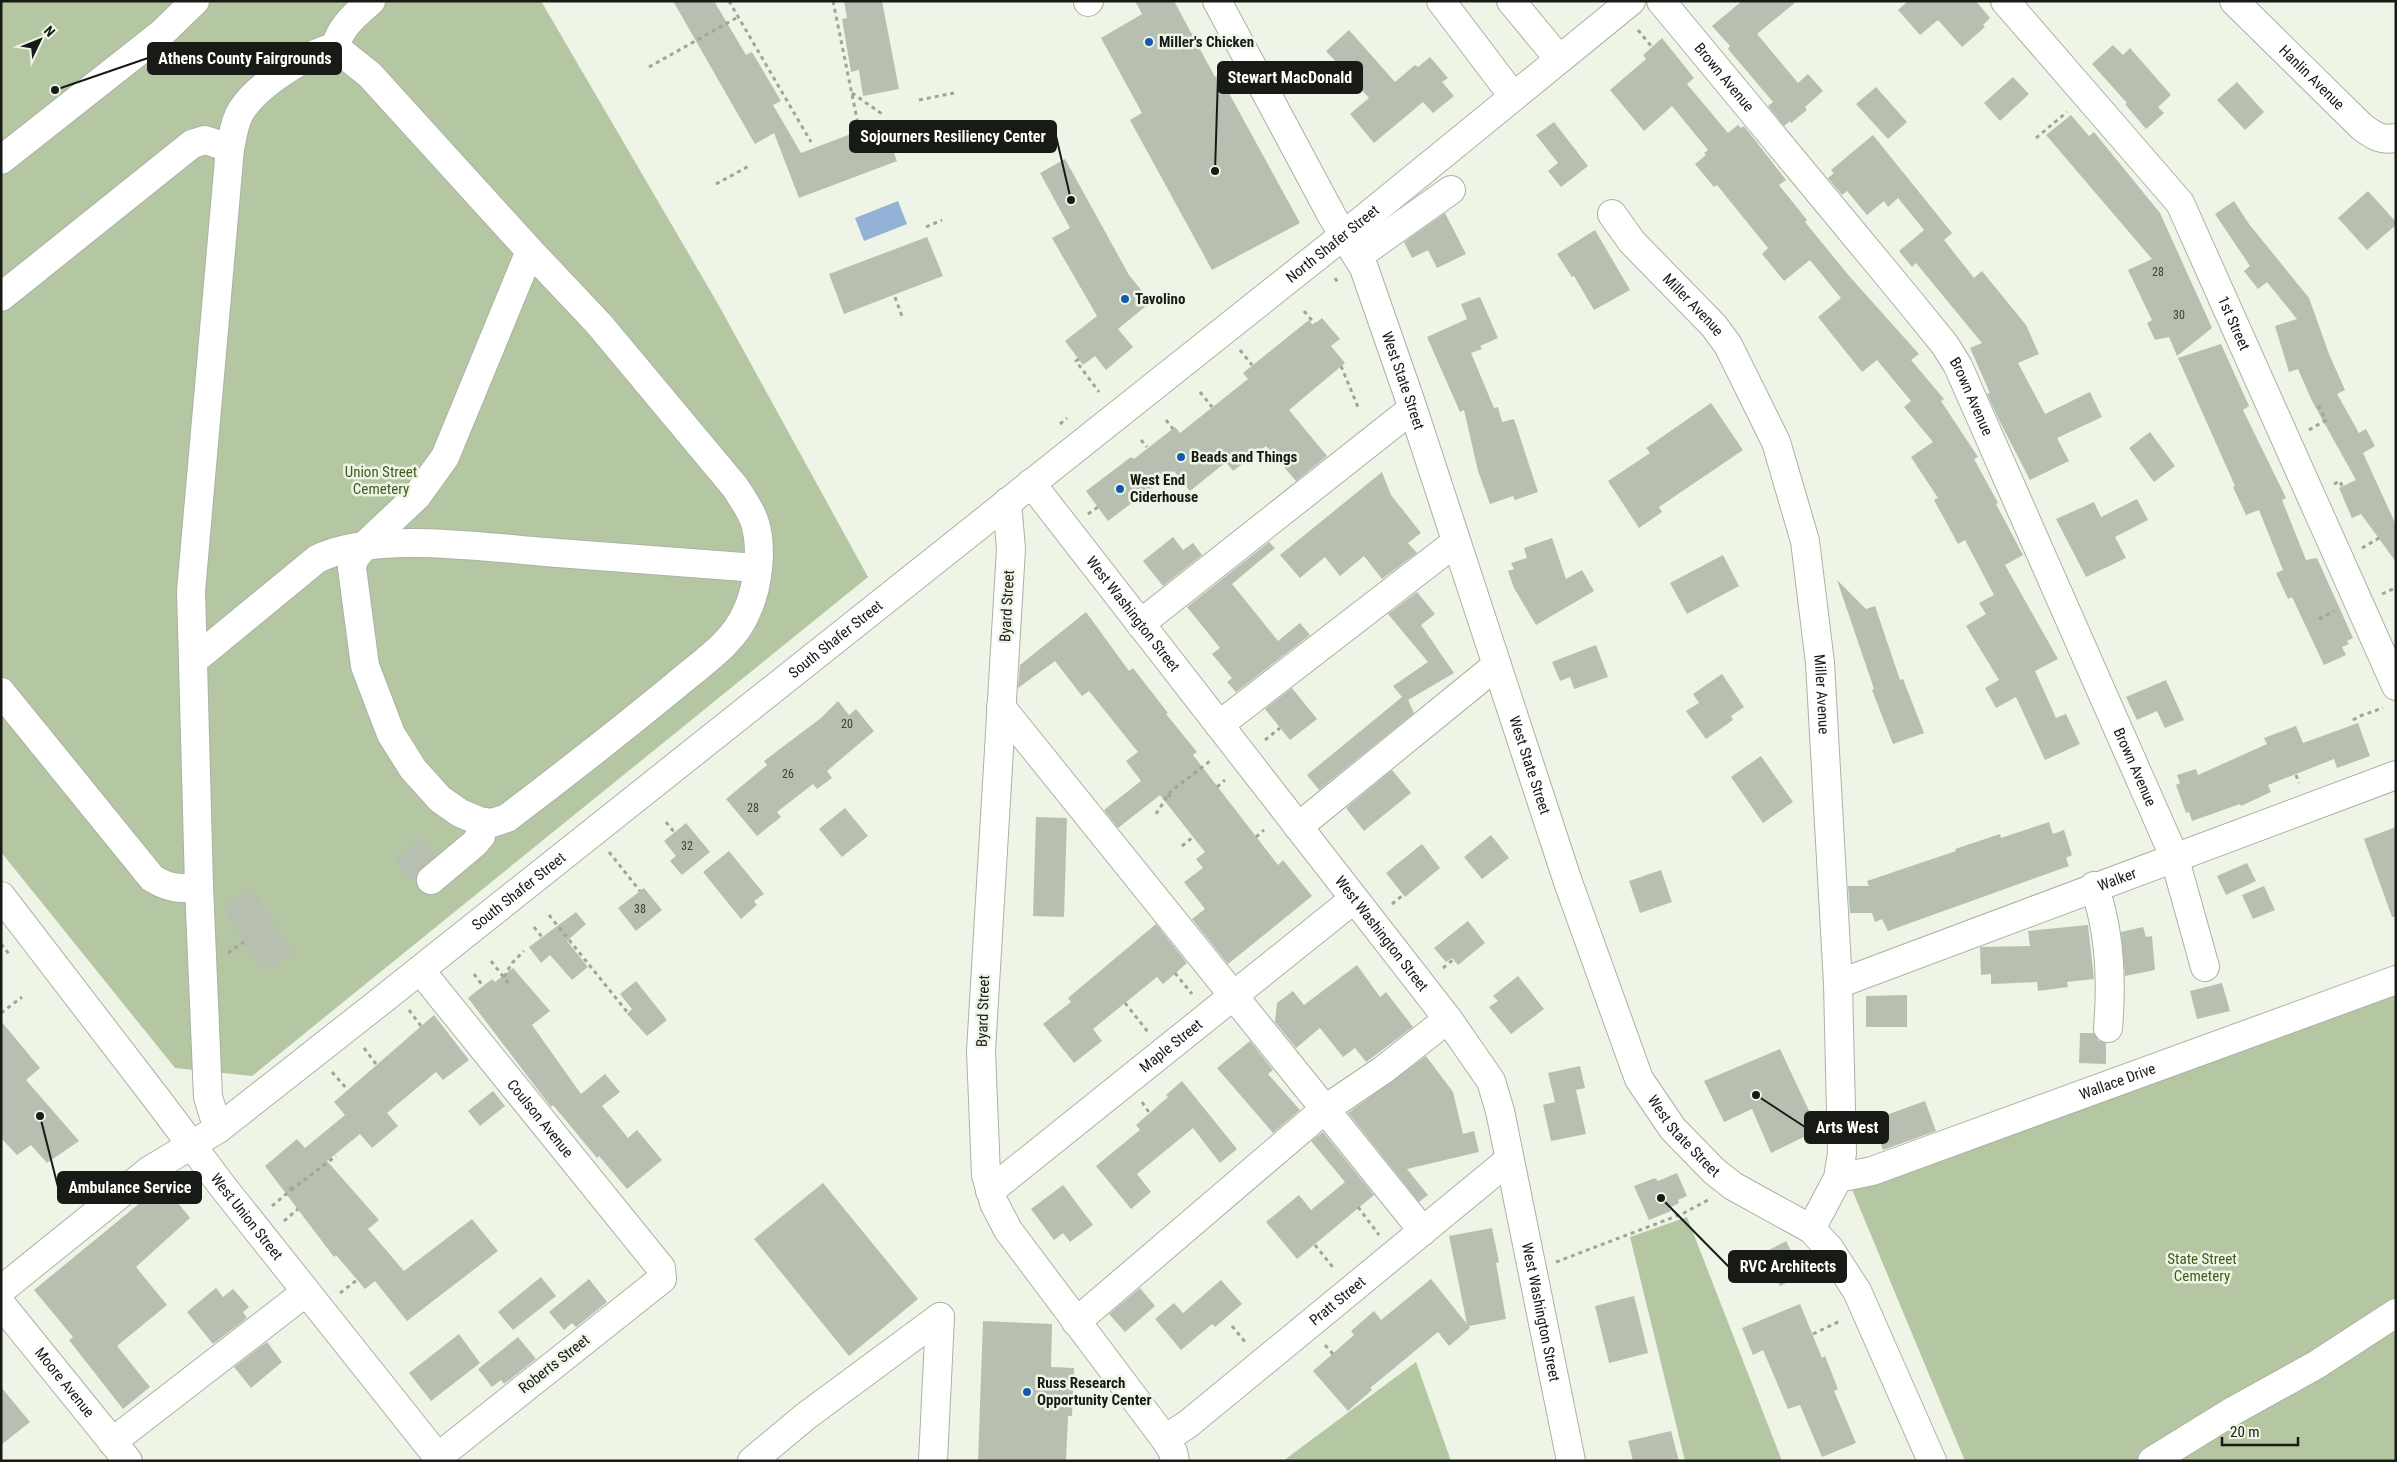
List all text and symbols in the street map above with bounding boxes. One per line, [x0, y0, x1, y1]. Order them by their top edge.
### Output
north arrow [15, 15, 65, 65]
text: N [41, 23, 58, 40]
place label: Miller's Chicken [1159, 33, 1254, 51]
marker: Miller's Chicken [1143, 36, 1155, 48]
street label: Brown Avenue [1690, 39, 1758, 115]
street label: Hanlin Avenue [2275, 41, 2348, 114]
callout: Athens County Fairgrounds [148, 43, 341, 74]
text: Athens County Fairgrounds [158, 49, 332, 68]
callout: Stewart MacDonald [1218, 62, 1362, 93]
text: Stewart MacDonald [1228, 68, 1352, 87]
callout: Sojourners Resiliency Center [850, 121, 1056, 152]
text: Sojourners Resiliency Center [860, 127, 1046, 146]
street label: North Shafer Street [1282, 201, 1383, 287]
house number: 28 [2152, 265, 2164, 279]
street label: Miller Avenue [1659, 270, 1727, 340]
place label: Tavolino [1135, 290, 1185, 308]
marker: Tavolino [1119, 293, 1131, 305]
street label: 1st Street [2214, 293, 2254, 353]
house number: 30 [2173, 308, 2185, 322]
street label: West State Street [1378, 329, 1428, 432]
street label: Brown Avenue [1946, 354, 1997, 438]
place label: Beads and Things [1191, 448, 1298, 466]
marker: Beads and Things [1175, 451, 1187, 463]
park label: Union Street Cemetery [345, 463, 417, 498]
place label: West End Ciderhouse [1130, 471, 1198, 506]
marker: West End Ciderhouse [1114, 483, 1126, 495]
street label: West Washington Street [1082, 553, 1183, 675]
street label: Byard Street [996, 570, 1018, 642]
street label: South Shafer Street [785, 596, 886, 682]
street label: Miller Avenue [1810, 653, 1833, 735]
street label: West State Street [1505, 714, 1554, 817]
house number: 20 [841, 717, 853, 731]
street label: Brown Avenue [2110, 725, 2160, 809]
house number: 26 [782, 767, 794, 781]
house number: 28 [747, 801, 759, 815]
house number: 32 [681, 839, 693, 853]
street label: South Shafer Street [468, 849, 569, 934]
street label: Walker [2095, 864, 2139, 895]
street label: West Washington Street [1331, 872, 1432, 995]
house number: 38 [634, 902, 646, 916]
street label: Byard Street [973, 975, 993, 1047]
street label: Maple Street [1136, 1015, 1206, 1076]
street label: Wallace Drive [2077, 1059, 2158, 1104]
street label: Coulson Avenue [503, 1076, 577, 1161]
street label: West State Street [1644, 1092, 1723, 1181]
callout: Arts West [1805, 1112, 1888, 1143]
text: Arts West [1816, 1118, 1878, 1137]
street label: West Union Street [207, 1170, 287, 1264]
callout: Ambulance Service [58, 1172, 201, 1203]
text: Ambulance Service [69, 1178, 192, 1197]
street label: West Washington Street [1518, 1241, 1564, 1383]
park label: State Street Cemetery [2167, 1250, 2237, 1285]
callout: RVC Architects [1729, 1251, 1846, 1282]
text: RVC Architects [1740, 1257, 1836, 1276]
street label: Pratt Street [1306, 1273, 1369, 1329]
street label: Roberts Street [515, 1331, 593, 1397]
street label: Moore Avenue [31, 1344, 98, 1421]
place label: Russ Research Opportunity Center [1037, 1374, 1151, 1409]
marker: Russ Research Opportunity Center [1021, 1386, 1033, 1398]
scale bar [2222, 1414, 2298, 1446]
text: 20 m [2230, 1423, 2260, 1441]

